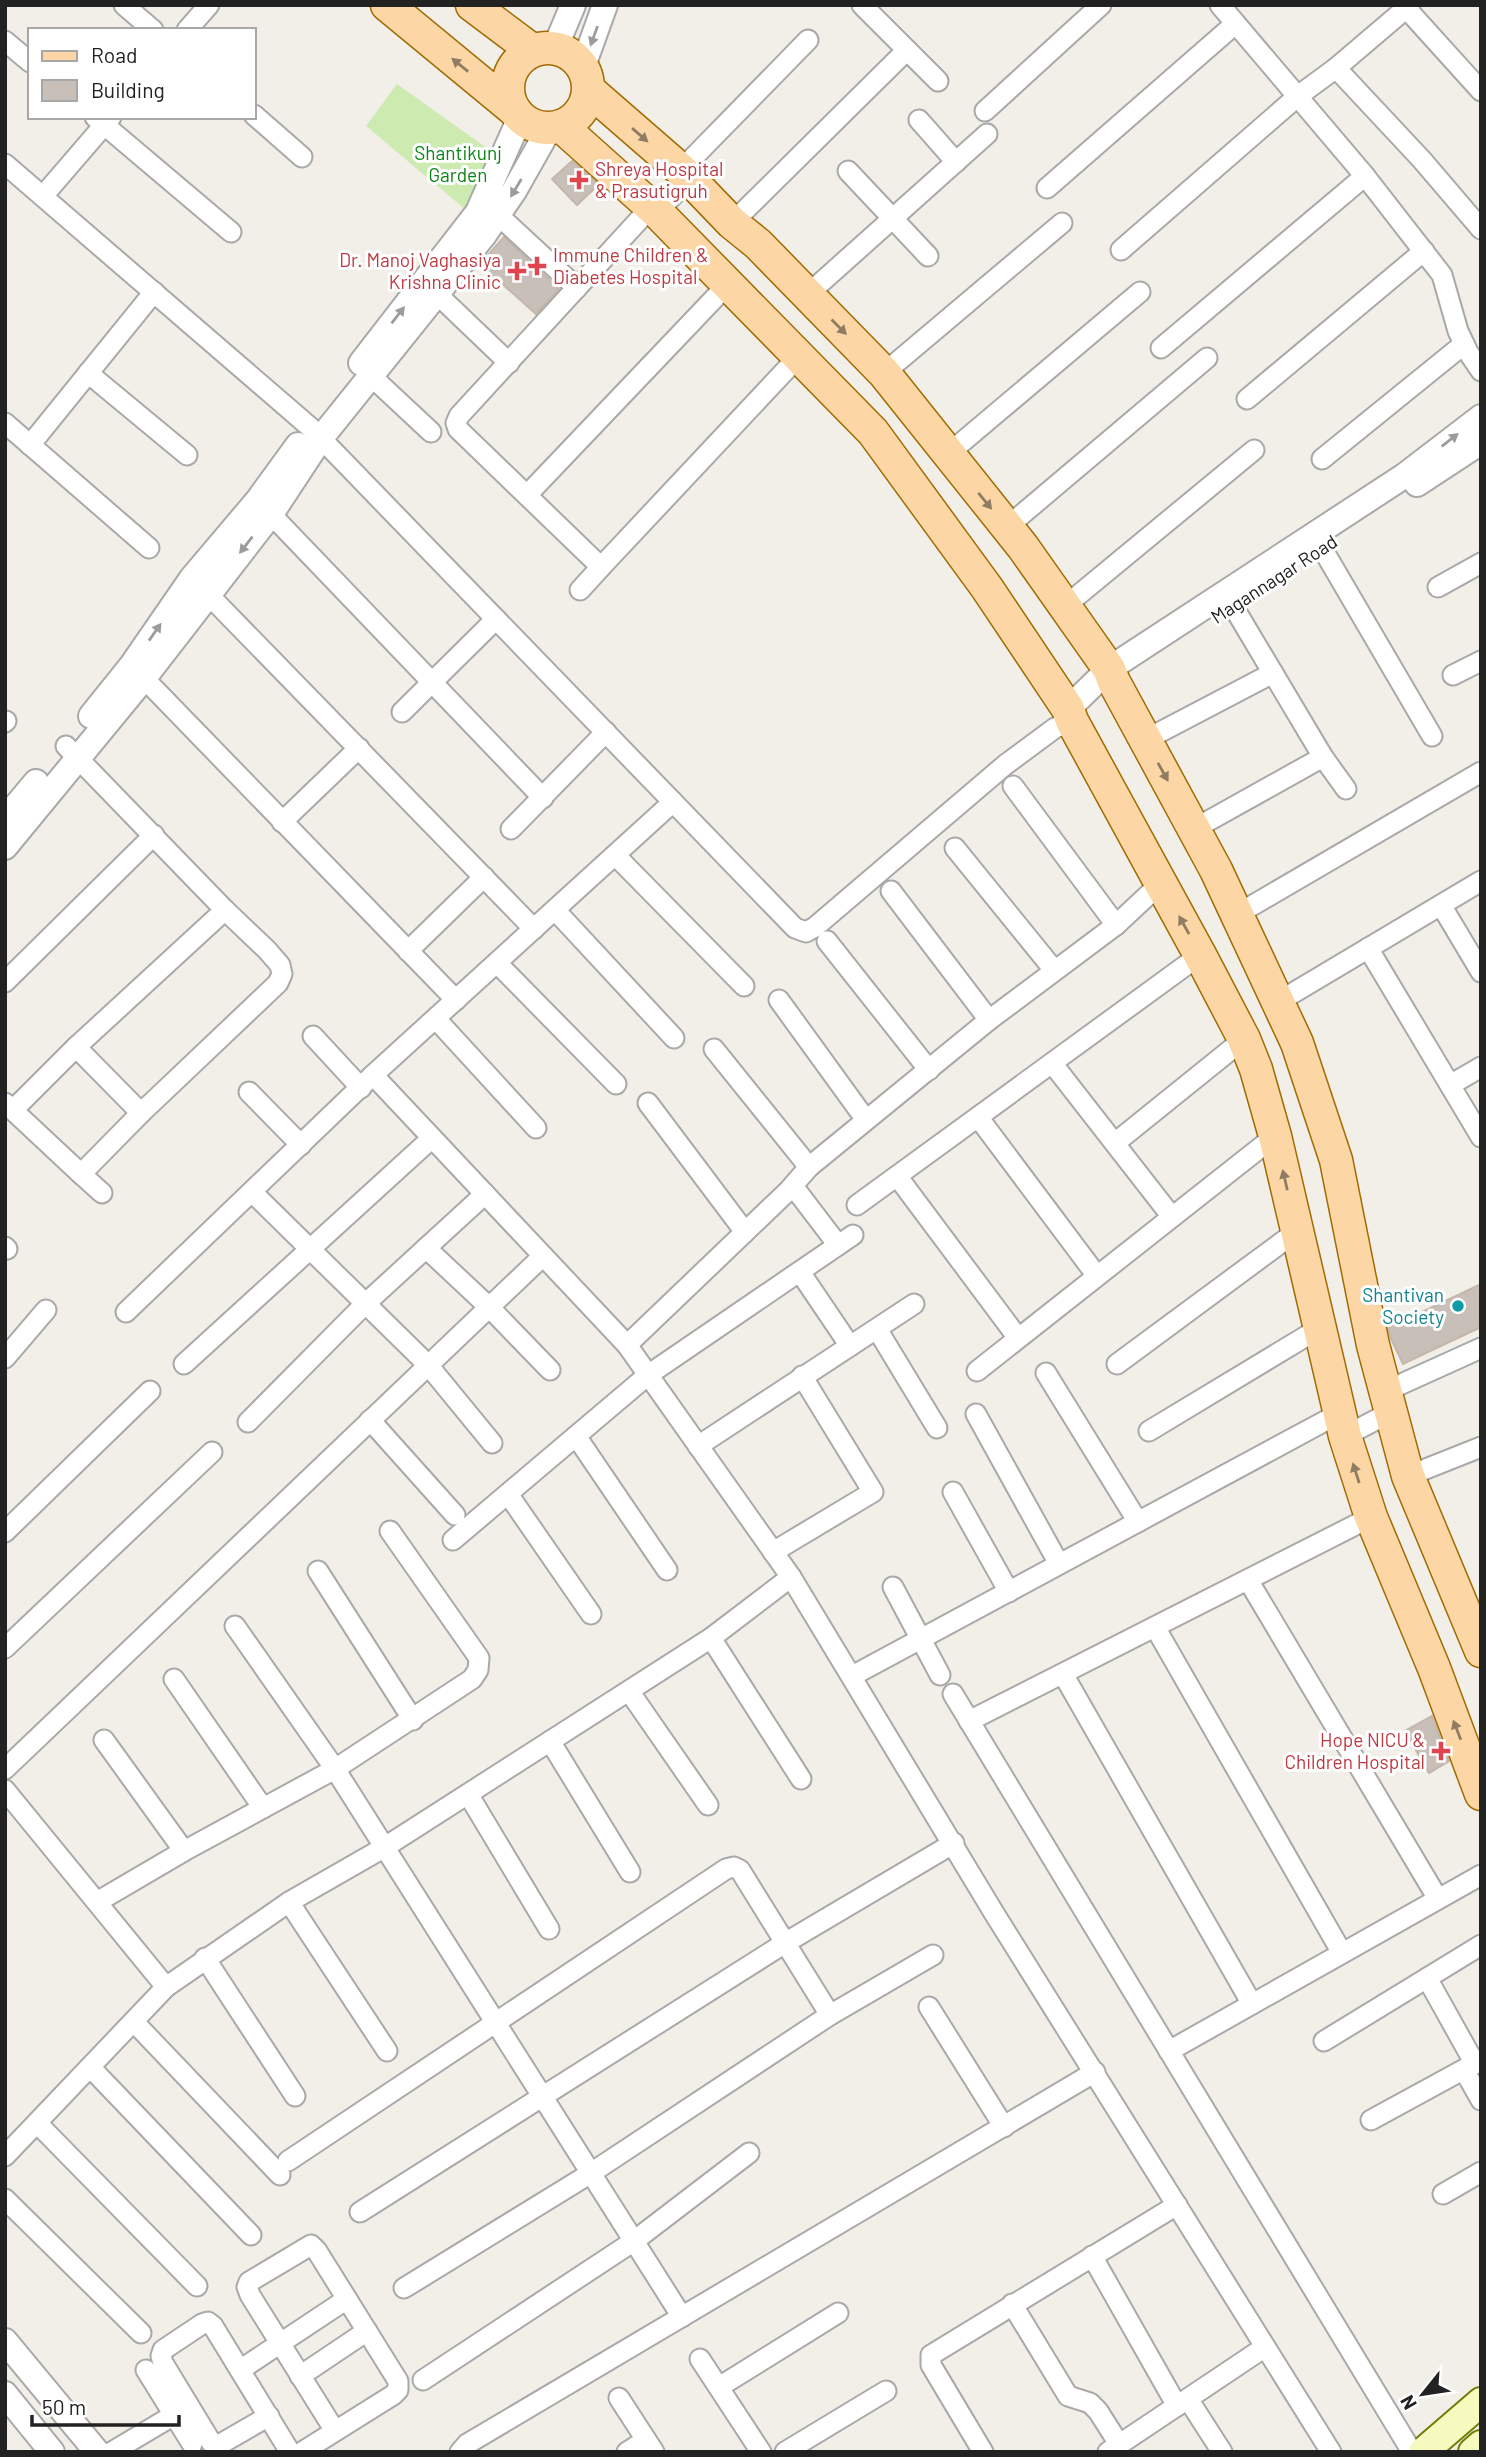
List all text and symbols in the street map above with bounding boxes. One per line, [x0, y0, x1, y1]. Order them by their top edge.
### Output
one-way arrow [588, 25, 599, 46]
legend [28, 28, 256, 119]
text: Road [91, 42, 137, 67]
one-way arrow [452, 58, 470, 73]
text: Building [91, 77, 165, 102]
one-way arrow [631, 127, 649, 143]
park label: Shantikunj Garden [414, 141, 502, 186]
place label: Shreya Hospital & Prasutigruh [595, 157, 723, 202]
marker: Shreya Hospital & Prasutigruh [569, 170, 589, 190]
one-way arrow [509, 179, 522, 198]
place label: Immune Children & Diabetes Hospital [553, 243, 708, 288]
place label: Dr. Manoj Vaghasiya Krishna Clinic [339, 248, 501, 293]
marker: Immune Children & Diabetes Hospital [527, 256, 547, 276]
marker: Dr. Manoj Vaghasiya Krishna Clinic [507, 261, 527, 281]
one-way arrow [390, 307, 405, 325]
one-way arrow [830, 318, 846, 335]
one-way arrow [1441, 433, 1459, 448]
one-way arrow [978, 491, 993, 509]
street label: Magannagar Road [1206, 529, 1341, 628]
one-way arrow [239, 537, 254, 554]
one-way arrow [148, 623, 162, 641]
one-way arrow [1157, 763, 1169, 782]
one-way arrow [1178, 915, 1190, 934]
one-way arrow [1279, 1169, 1290, 1191]
place label: Shantivan Society [1362, 1283, 1444, 1328]
marker: Shantivan Society [1450, 1298, 1466, 1314]
one-way arrow [1351, 1462, 1361, 1483]
one-way arrow [1451, 1720, 1462, 1741]
place label: Hope NICU & Children Hospital [1284, 1728, 1425, 1773]
marker: Hope NICU & Children Hospital [1431, 1741, 1451, 1761]
north arrow [1388, 2359, 1458, 2429]
scale bar [32, 2384, 178, 2428]
text: N [1395, 2392, 1421, 2414]
text: 50 m [42, 2394, 86, 2419]

